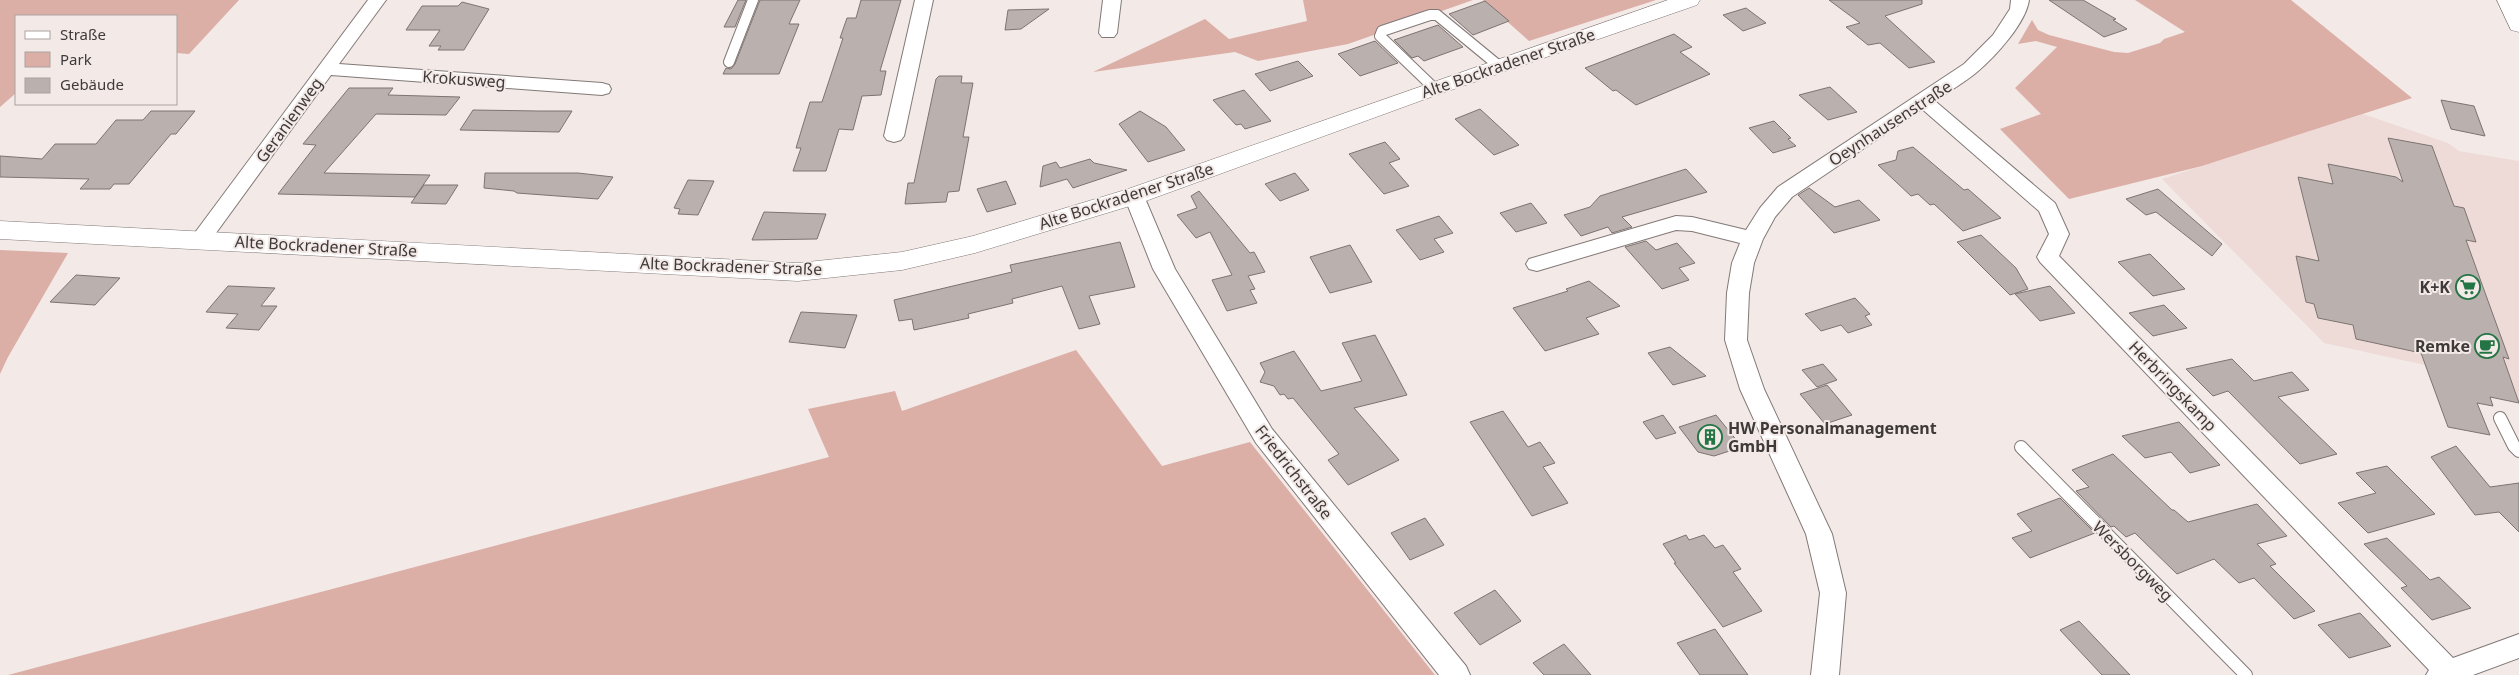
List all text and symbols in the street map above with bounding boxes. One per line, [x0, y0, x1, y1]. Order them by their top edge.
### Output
legend [15, 15, 178, 105]
street label: Alte Bockradener Straße [1418, 23, 1598, 103]
text: Straße [60, 24, 106, 44]
text: Park [60, 49, 92, 69]
street label: Krokusweg [422, 65, 506, 93]
street label: Geranienweg [251, 73, 327, 167]
text: Gebäude [60, 74, 124, 94]
street label: Oeynhausenstraße [1824, 75, 1956, 171]
street label: Alte Bockradener Straße [1036, 157, 1216, 235]
street label: Alte Bockradener Straße [234, 230, 418, 262]
street label: Alte Bockradener Straße [639, 252, 823, 280]
supermarket icon: K+K [2455, 274, 2481, 300]
place label: K+K [2420, 276, 2450, 298]
cafe icon: Remke [2474, 333, 2500, 359]
place label: Remke [2415, 335, 2470, 357]
street label: Herbringskamp [2124, 336, 2222, 436]
place label: HW Personalmanagement GmbH [1728, 417, 1937, 457]
street label: Friedrichstraße [1250, 420, 1338, 524]
building icon: HW Personalmanagement GmbH [1697, 424, 1723, 450]
street label: Wersborgweg [2088, 516, 2178, 606]

